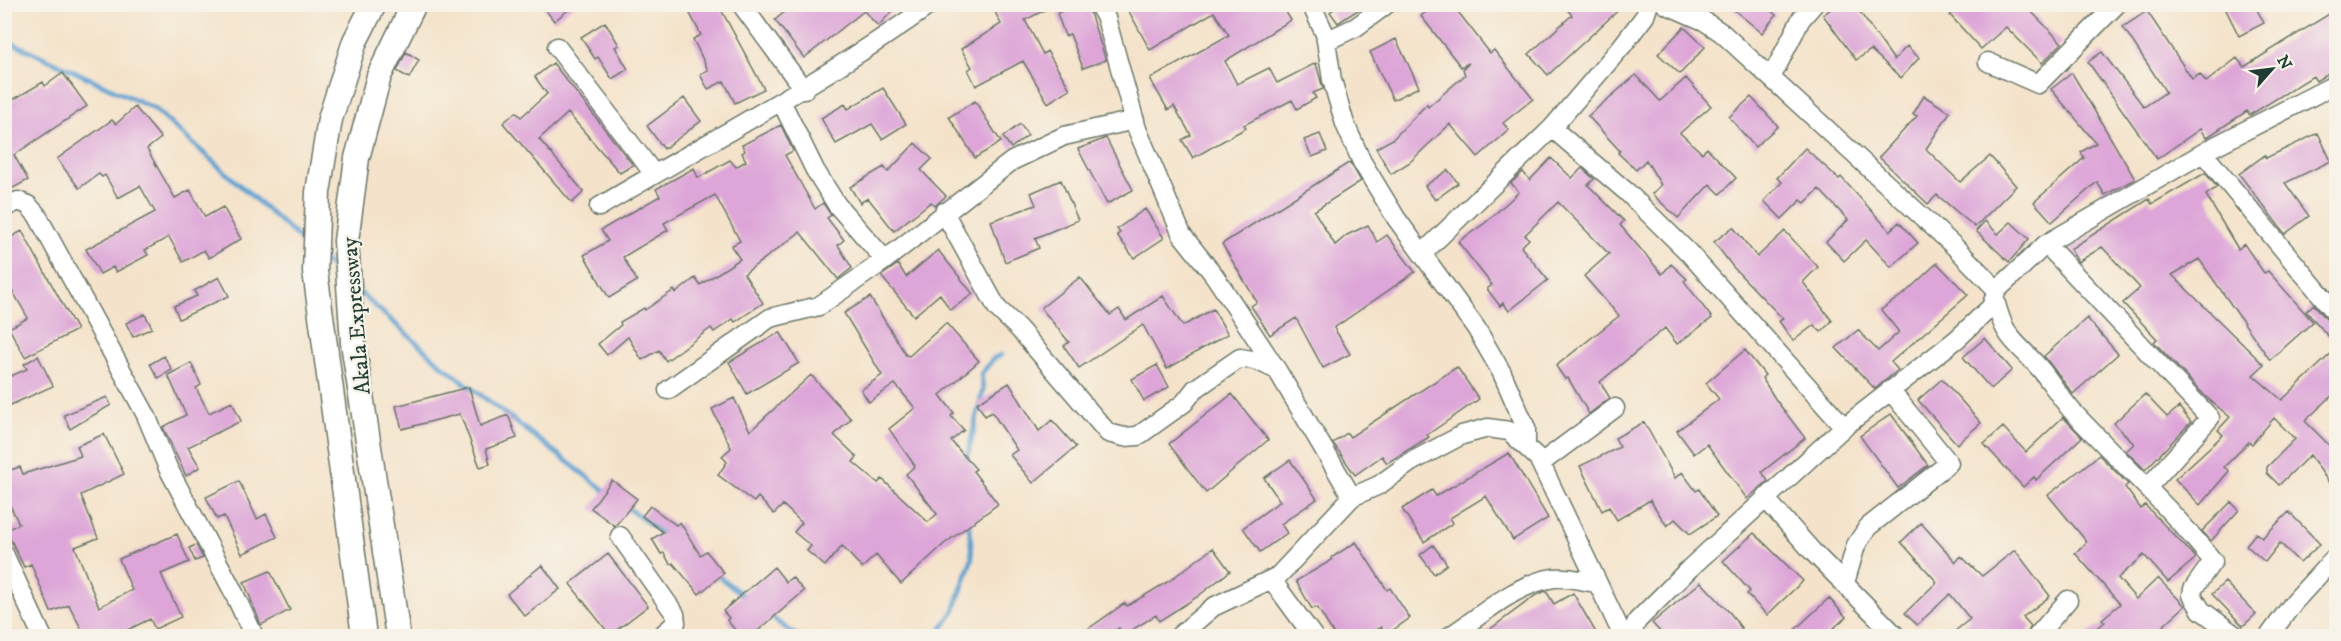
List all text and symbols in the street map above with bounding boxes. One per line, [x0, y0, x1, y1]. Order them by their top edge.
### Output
north arrow [2242, 39, 2302, 99]
text: N [2272, 52, 2296, 73]
street label: Akala Expressway [336, 235, 377, 396]

